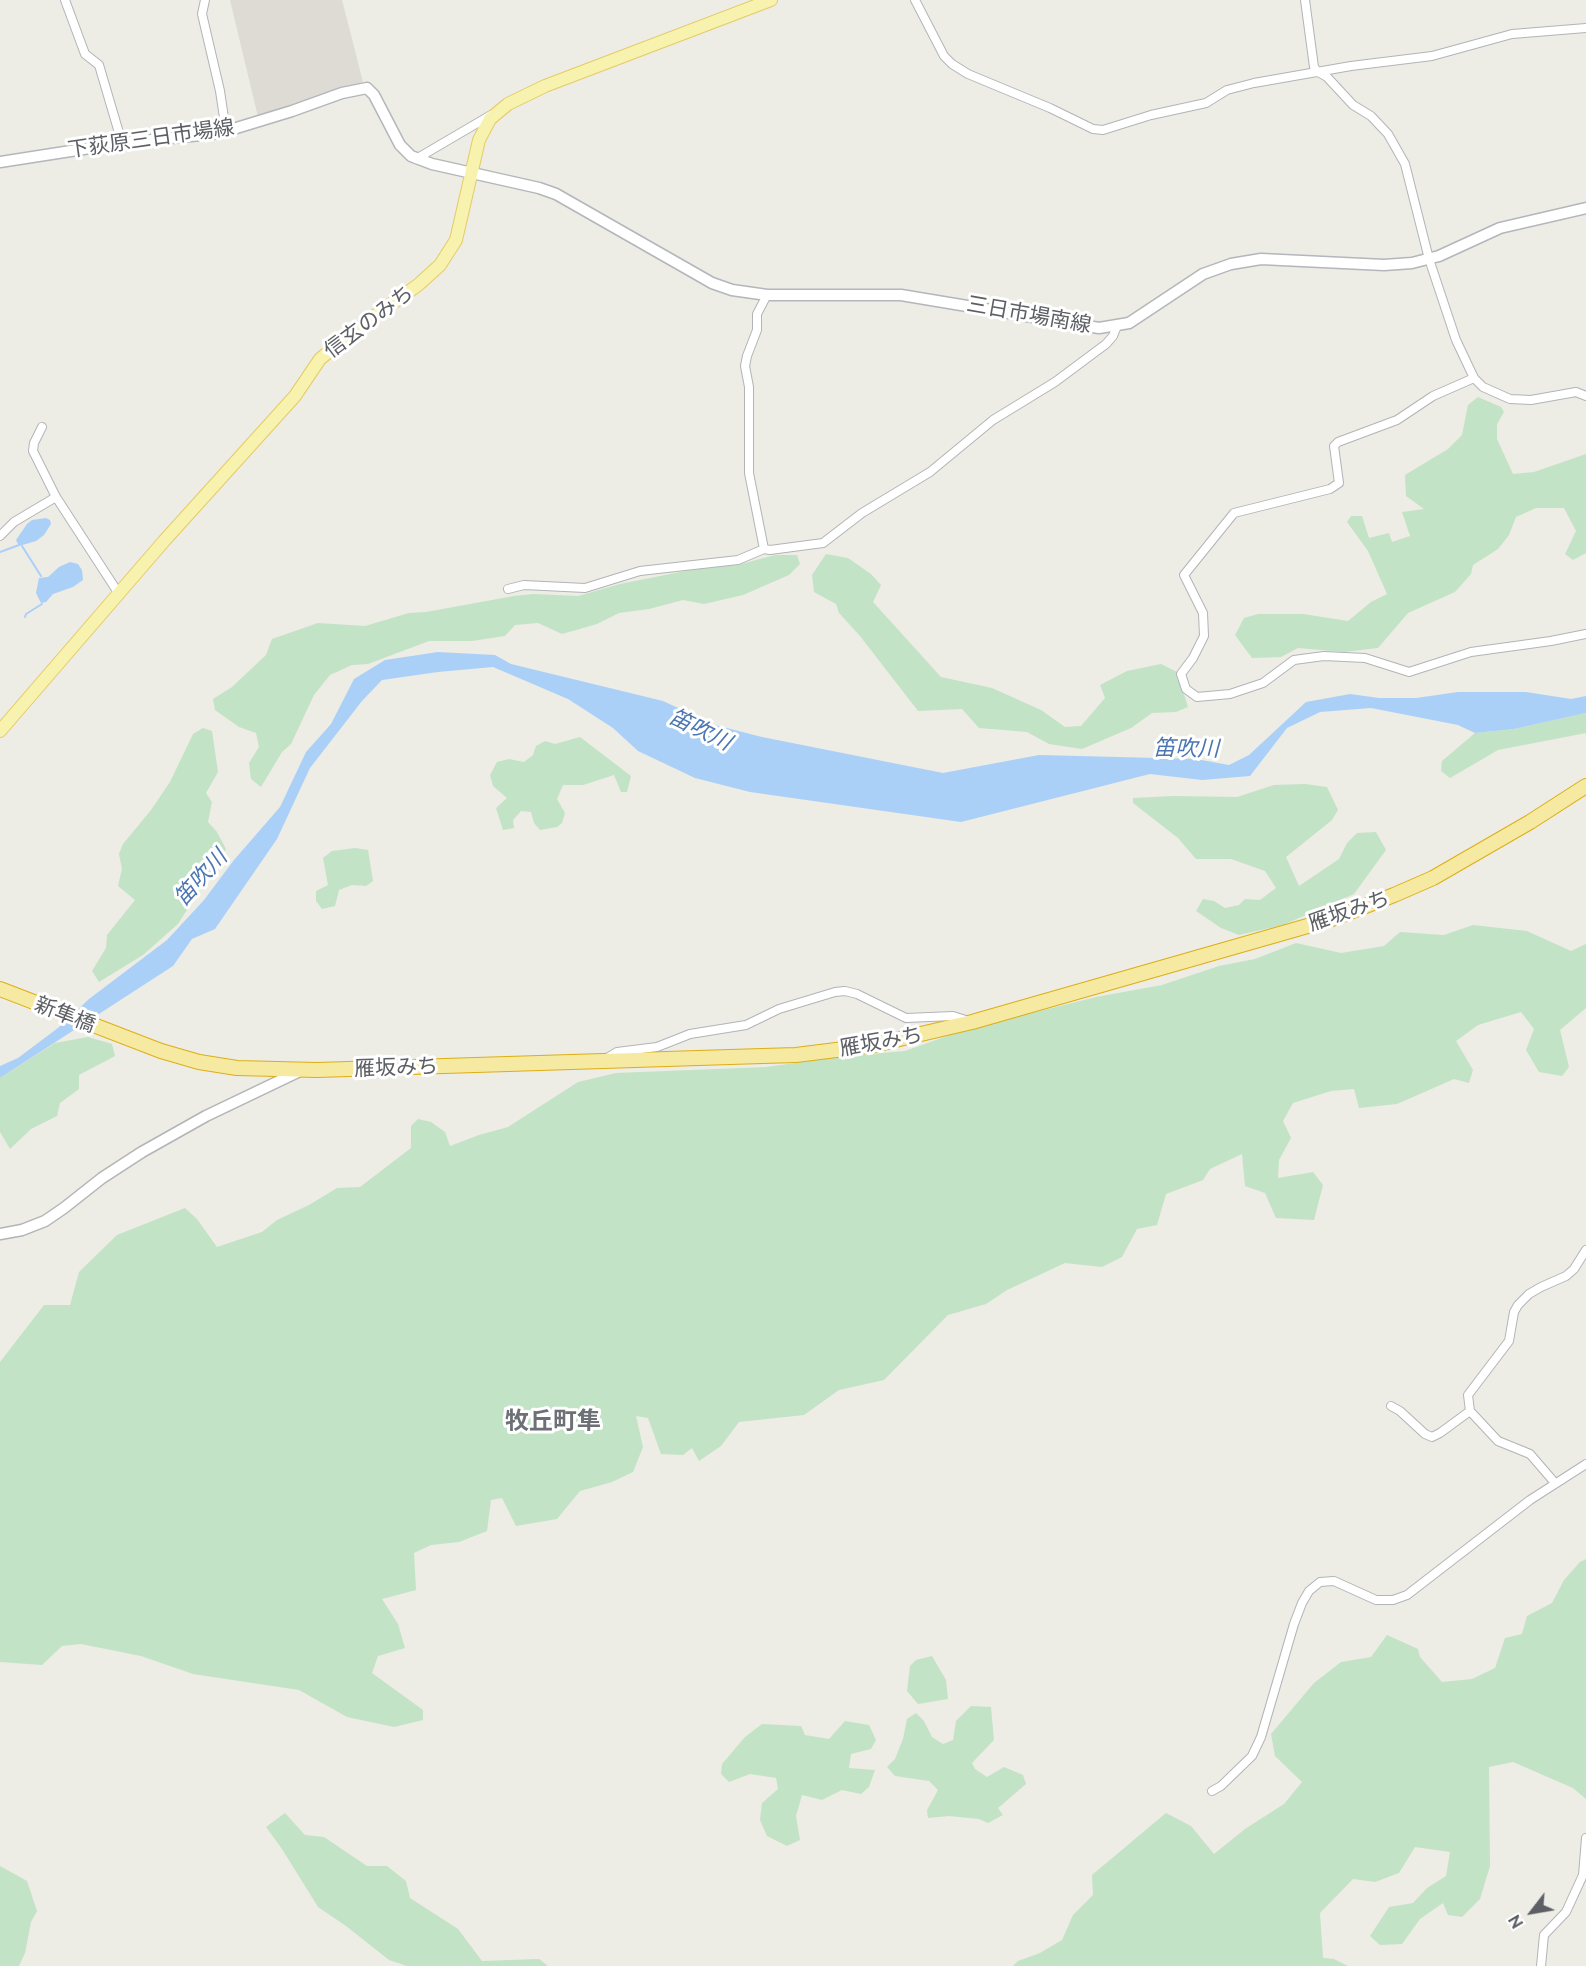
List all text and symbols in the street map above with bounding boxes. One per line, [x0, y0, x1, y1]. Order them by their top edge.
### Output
street label: 下荻原三日市場線 [66, 115, 236, 163]
street label: 信玄のみち [319, 280, 419, 364]
street label: 三日市場南線 [965, 292, 1093, 338]
water label: 笛吹川 [665, 704, 735, 756]
water label: 笛吹川 [1153, 735, 1219, 763]
water label: 笛吹川 [169, 845, 233, 911]
street label: 雁坂みち [1305, 885, 1393, 937]
street label: 新隼橋 [31, 992, 99, 1038]
street label: 雁坂みち [837, 1022, 925, 1062]
street label: 雁坂みち [354, 1054, 438, 1082]
district label: 牧丘町隼 [505, 1408, 601, 1436]
north arrow [1502, 1882, 1562, 1942]
text: N [1505, 1911, 1527, 1932]

